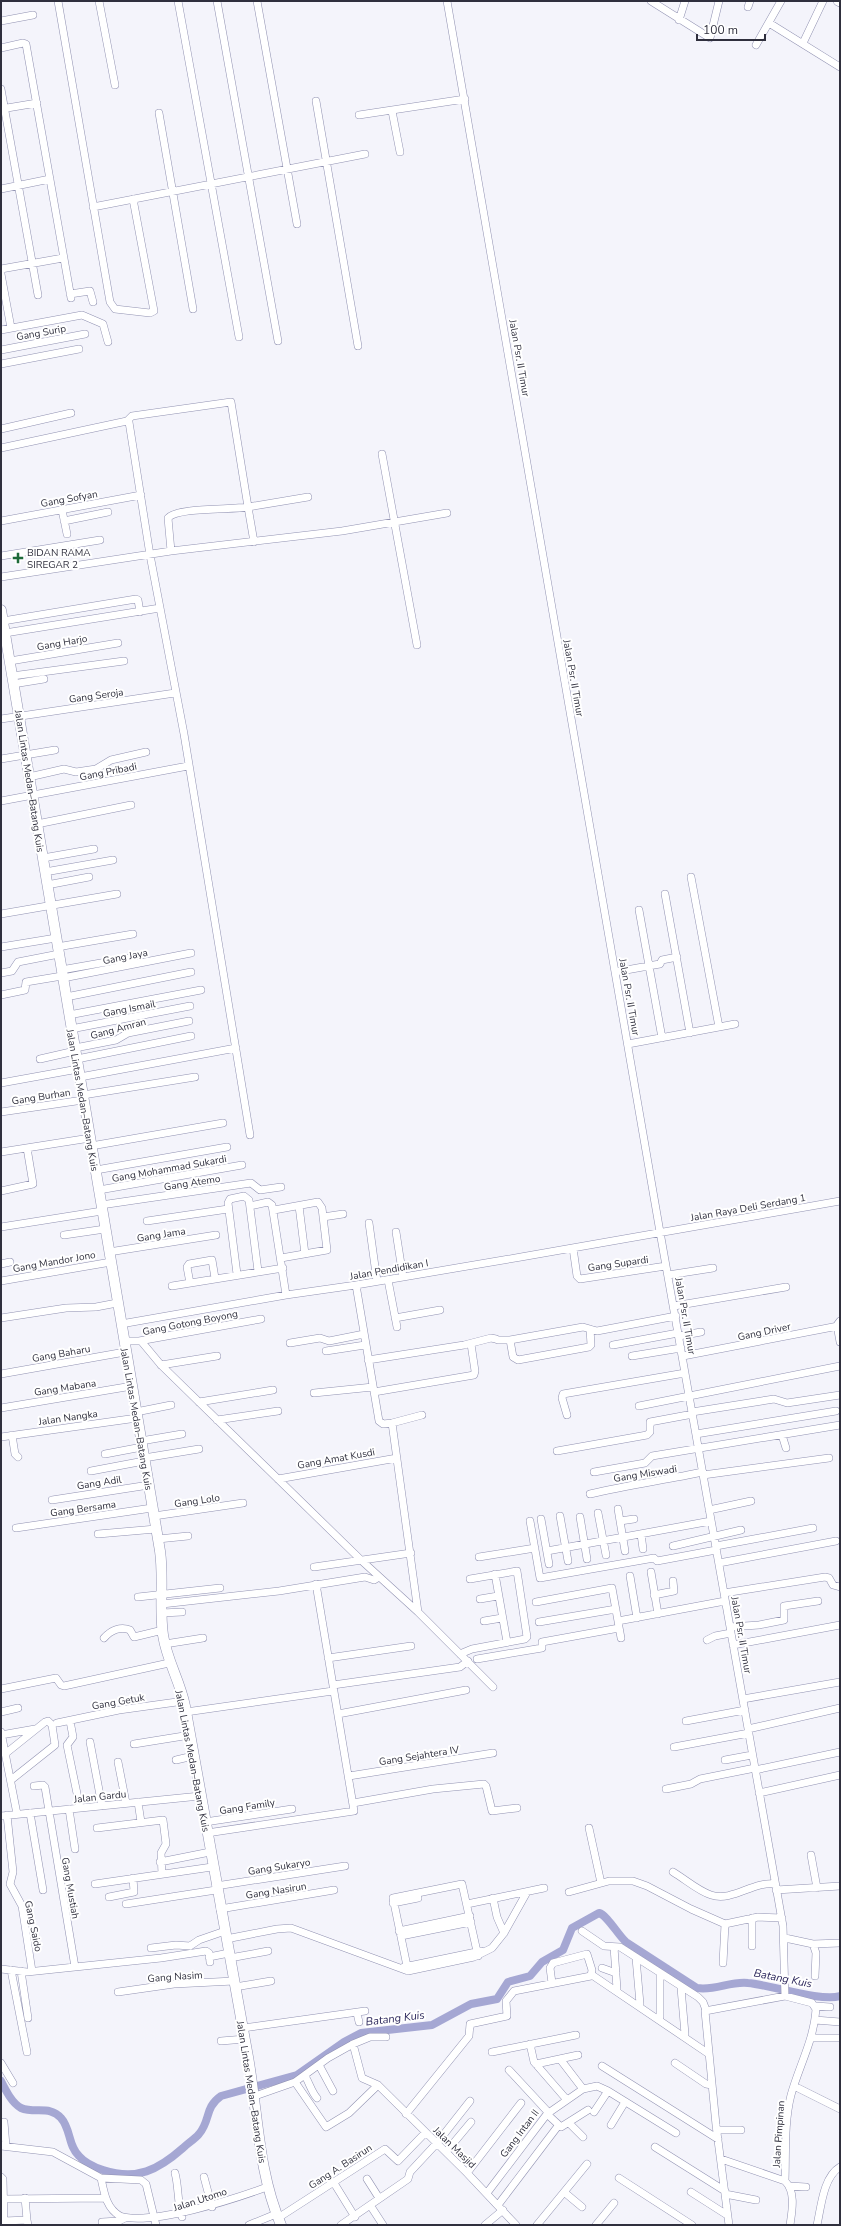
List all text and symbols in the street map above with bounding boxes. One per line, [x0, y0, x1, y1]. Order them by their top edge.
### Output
scale bar [697, 16, 765, 42]
text: 100 m [703, 22, 738, 38]
street label: Jalan Psr. II Timur [505, 318, 533, 398]
street label: Gang Surip [15, 322, 67, 344]
street label: Gang Sofyan [40, 487, 99, 511]
place label: BIDAN RAMA SIREGAR 2 [27, 546, 91, 572]
marker: BIDAN RAMA SIREGAR 2 [12, 552, 24, 564]
street label: Gang Harjo [36, 632, 89, 654]
street label: Jalan Psr. II Timur [559, 638, 587, 718]
street label: Gang Seroja [68, 685, 124, 707]
street label: Jalan Lintas Medan–Batang Kuis [11, 708, 47, 854]
street label: Gang Pribadi [78, 760, 138, 784]
street label: Gang Jaya [102, 946, 149, 968]
street label: Jalan Psr. II Timur [615, 957, 643, 1037]
street label: Gang Ismail [102, 997, 157, 1021]
street label: Gang Amran [89, 1015, 148, 1043]
street label: Jalan Lintas Medan–Batang Kuis [62, 1027, 101, 1173]
street label: Gang Burhan [11, 1085, 72, 1109]
street label: Gang Mohammad Sukardi [111, 1152, 228, 1186]
street label: Gang Atemo [163, 1172, 222, 1194]
street label: Jalan Raya Deli Serdang 1 [689, 1191, 807, 1225]
street label: Gang Jama [136, 1224, 186, 1246]
street label: Gang Mandor Jono [12, 1248, 97, 1276]
street label: Gang Supardi [587, 1253, 649, 1275]
street label: Jalan Pendidikan I [348, 1256, 430, 1284]
street label: Jalan Psr. II Timur [671, 1276, 699, 1356]
street label: Gang Gotong Boyong [141, 1307, 239, 1339]
street label: Gang Driver [736, 1319, 792, 1344]
street label: Gang Baharu [31, 1342, 91, 1366]
street label: Jalan Lintas Medan–Batang Kuis [116, 1346, 155, 1492]
street label: Gang Mabana [33, 1376, 97, 1400]
street label: Jalan Nangka [37, 1407, 99, 1429]
street label: Gang Amat Kusdi [296, 1445, 376, 1473]
street label: Gang Miswadi [612, 1462, 678, 1486]
street label: Gang Adil [76, 1473, 123, 1493]
street label: Gang Lolo [173, 1491, 221, 1511]
street label: Gang Bersama [49, 1497, 117, 1521]
street label: Jalan Psr. II Timur [727, 1595, 755, 1675]
street label: Jalan Lintas Medan–Batang Kuis [171, 1688, 213, 1833]
street label: Gang Getuk [91, 1690, 147, 1714]
street label: Gang Sejahtera IV [378, 1743, 460, 1769]
street label: Jalan Gardu [72, 1787, 127, 1807]
street label: Gang Family [218, 1796, 277, 1818]
street label: Gang Sukaryo [247, 1855, 312, 1879]
street label: Gang Mustiah [58, 1856, 82, 1920]
street label: Gang Nasirun [245, 1879, 308, 1903]
street label: Gang Saido [21, 1899, 45, 1953]
water label: Batang Kuis [752, 1965, 813, 1992]
street label: Gang Nasim [147, 1968, 203, 1986]
water label: Batang Kuis [365, 2007, 425, 2030]
street label: Jalan Lintas Medan–Batang Kuis [233, 2019, 269, 2165]
street label: Jalan Pimpinan [770, 2100, 788, 2169]
street label: Gang Intan II [497, 2107, 543, 2161]
street label: Jalan Masjid [429, 2123, 479, 2172]
street label: Gang A. Basirun [306, 2141, 375, 2193]
street label: Jalan Utomo [171, 2185, 229, 2215]

